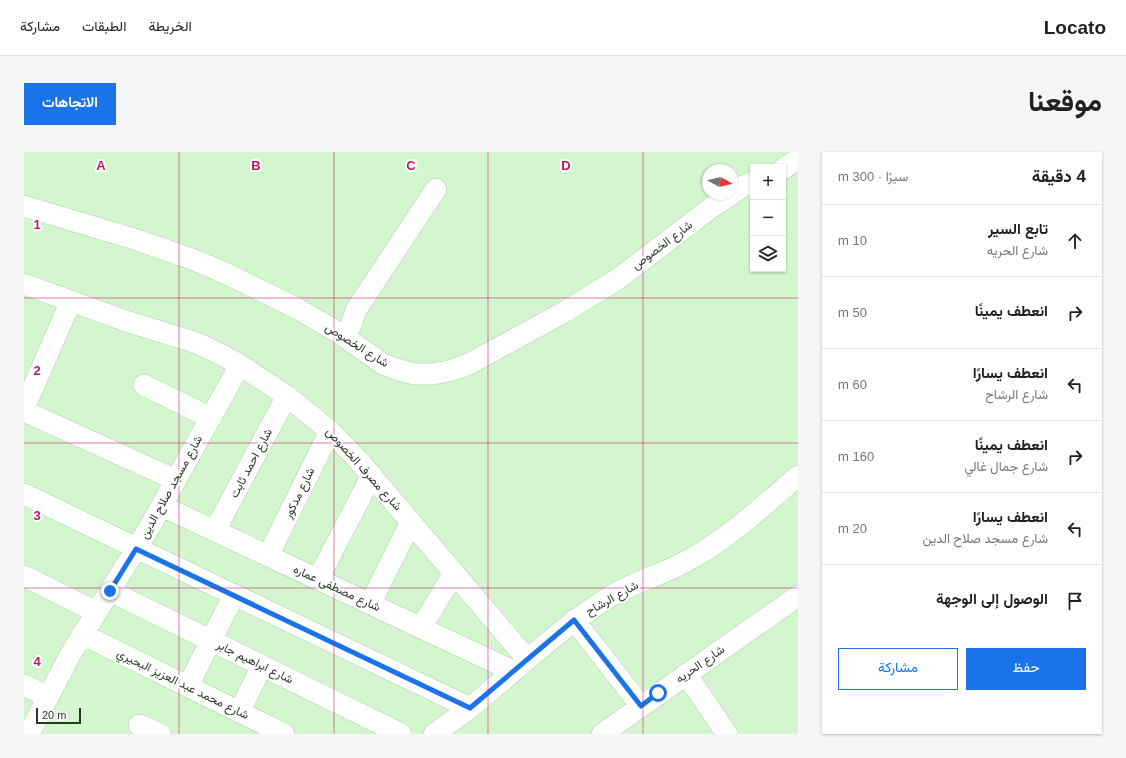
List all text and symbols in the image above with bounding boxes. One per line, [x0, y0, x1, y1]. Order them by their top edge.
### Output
text: Locato [1044, 17, 1106, 38]
text: مشاركة [20, 18, 60, 34]
text: الطبقات [82, 18, 126, 34]
text: الخريطة [148, 18, 192, 34]
button: الاتجاهات [24, 83, 116, 125]
text: موقعنا [1028, 86, 1102, 117]
text: A [96, 158, 106, 173]
text: B [251, 158, 261, 173]
text: C [406, 158, 416, 173]
text: D [561, 158, 571, 173]
north arrow [702, 164, 738, 200]
map controls [750, 164, 786, 272]
button: + [750, 164, 786, 200]
text: 4 دقيقة [1032, 167, 1086, 186]
text: سيرًا · 300 m [838, 169, 908, 184]
button: − [750, 200, 786, 236]
text: 1 [33, 217, 41, 232]
street label: شارع الخصوص [629, 218, 696, 274]
text: تابع السير [988, 220, 1048, 237]
icon: ahead [1064, 230, 1086, 252]
text: 10 m [838, 233, 867, 248]
button: layers [750, 236, 786, 272]
text: شارع الحريه [987, 243, 1048, 258]
text: انعطف يمينًا [975, 302, 1048, 319]
icon: right [1064, 302, 1086, 324]
text: 50 m [838, 305, 867, 320]
street label: شارع الخصوص [321, 320, 391, 372]
text: 2 [33, 363, 41, 378]
text: انعطف يسارًا [973, 364, 1048, 381]
icon: left [1064, 374, 1086, 396]
text: 60 m [838, 377, 867, 392]
text: شارع الرشاح [985, 387, 1048, 402]
street label: شارع مصرف الخصوص [322, 425, 405, 515]
street label: شارع احمد ثابت [227, 426, 277, 501]
street label: شارع مسجد صلاح الدين [137, 433, 207, 542]
text: انعطف يمينًا [975, 436, 1048, 453]
icon: right [1064, 446, 1086, 468]
text: 160 m [838, 449, 874, 464]
text: شارع جمال غالي [964, 459, 1048, 474]
street label: شارع مدكور [280, 465, 319, 523]
text: 3 [33, 508, 41, 523]
text: انعطف يسارًا [973, 508, 1048, 525]
icon: left [1064, 518, 1086, 540]
text: 20 m [838, 521, 867, 536]
text: شارع مسجد صلاح الدين [922, 531, 1048, 546]
street label: شارع مصطفى عماره [290, 562, 383, 616]
street label: شارع الرشاح [583, 578, 642, 620]
route end [101, 582, 119, 600]
text: الوصول إلى الوجهة [936, 590, 1048, 607]
icon: arrive [1064, 590, 1086, 612]
street label: شارع ابراهيم جابر [213, 637, 296, 688]
street label: شارع الحريه [673, 642, 728, 688]
street label: شارع محمد عبد العزيز البحيري [113, 646, 251, 725]
button: مشاركة [838, 648, 958, 690]
button: حفظ [966, 648, 1086, 690]
text: 4 [33, 654, 41, 669]
route start [649, 684, 667, 702]
scale bar [36, 706, 81, 725]
text: 20 m [42, 709, 66, 721]

